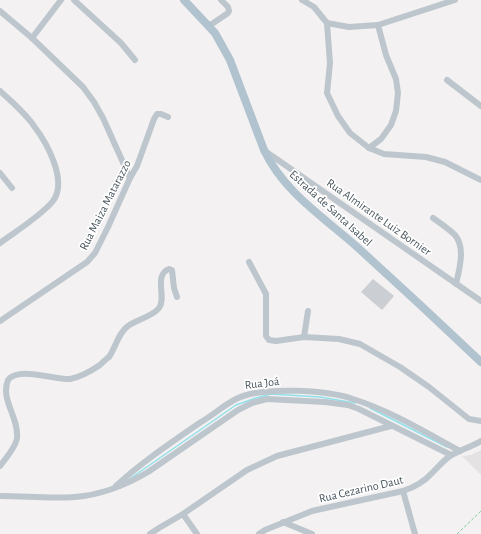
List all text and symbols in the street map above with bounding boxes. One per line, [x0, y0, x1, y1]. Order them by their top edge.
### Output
street label: Rua Maiza Matarazzo [77, 158, 133, 252]
street label: Estrada de Santa Isabel [287, 168, 375, 248]
street label: Rua Almirante Luiz Bornier [325, 176, 433, 258]
street label: Rua Joá [244, 375, 281, 391]
street label: Rua Cezarino Daut [318, 473, 404, 505]

